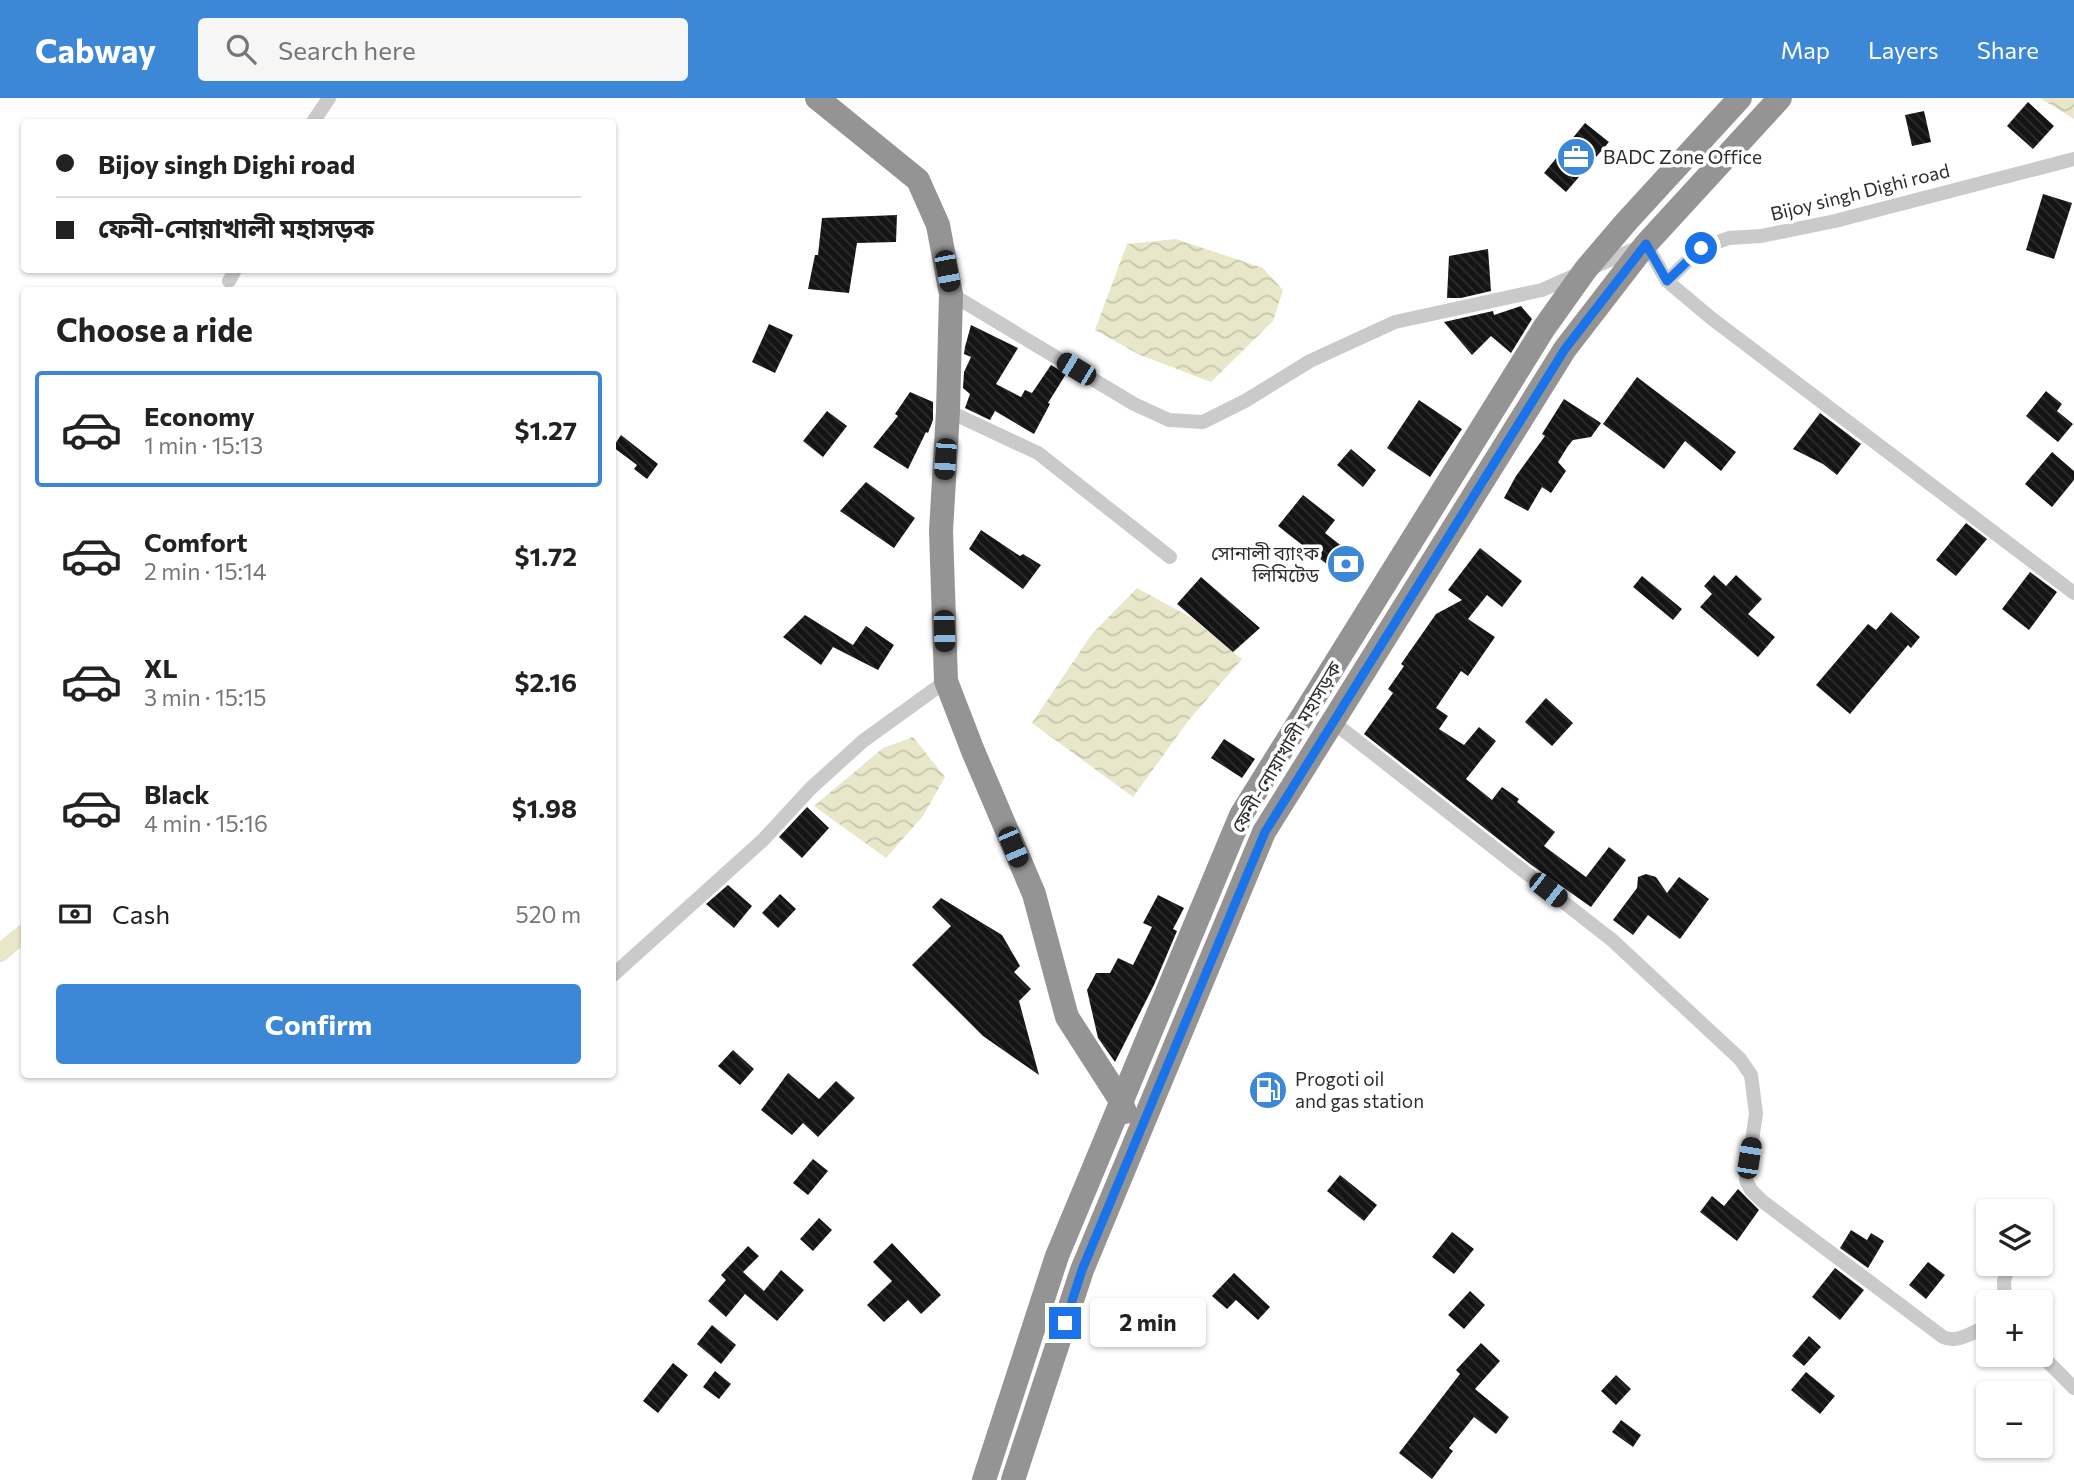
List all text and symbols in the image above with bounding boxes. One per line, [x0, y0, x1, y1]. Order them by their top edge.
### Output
search box [198, 18, 688, 81]
text: Cabway [35, 29, 156, 70]
icon: search [222, 30, 260, 68]
text: Search here [278, 34, 416, 65]
text: Map [1781, 35, 1830, 64]
text: Layers [1868, 35, 1939, 64]
text: Share [1977, 35, 2039, 64]
office icon: BADC Zone Office [1555, 136, 1597, 178]
place label: BADC Zone Office [1603, 145, 1762, 168]
text: Bijoy singh Dighi road [98, 148, 355, 179]
street label: Bijoy singh Dighi road [1768, 158, 1952, 225]
text: ফেনী-নোয়াখালী মহাসড়ক [98, 212, 374, 243]
route start [1685, 232, 1717, 264]
car [933, 248, 962, 294]
text: Choose a ride [56, 309, 253, 349]
car [1053, 349, 1100, 389]
icon: car [60, 398, 123, 461]
text: Economy [144, 400, 255, 431]
text: $1.27 [515, 414, 577, 445]
text: 1 min · 15:13 [144, 431, 263, 459]
car [934, 437, 957, 481]
icon: car [60, 524, 123, 587]
text: Comfort [144, 526, 247, 557]
text: $1.72 [515, 540, 577, 571]
place label: সোনালী ব্যাংক লিমিটেড [1211, 541, 1320, 586]
bank icon: সোনালী ব্যাংক লিমিটেড [1325, 543, 1367, 585]
text: 2 min · 15:14 [144, 557, 267, 585]
car [933, 610, 956, 652]
icon: car [60, 650, 123, 713]
text: XL [144, 652, 178, 683]
street label: ফেনী-নোয়াখালী মহাসড়ক [1225, 657, 1346, 836]
text: $2.16 [515, 666, 577, 697]
text: 3 min · 15:15 [144, 683, 266, 711]
icon: car [60, 776, 123, 839]
text: Black [144, 778, 210, 809]
text: $1.98 [512, 792, 577, 823]
text: 4 min · 15:16 [144, 809, 268, 837]
car [996, 824, 1031, 870]
car [1525, 869, 1572, 911]
icon: cash [56, 895, 94, 933]
text: Cash [112, 898, 170, 929]
text: 520 m [516, 900, 581, 928]
button: Confirm [56, 984, 581, 1064]
place label: Progoti oil and gas station [1295, 1067, 1424, 1112]
fuel station icon: Progoti oil and gas station [1247, 1069, 1289, 1111]
car [1736, 1136, 1763, 1180]
map controls [1976, 1199, 2053, 1458]
button: layers [1976, 1199, 2053, 1276]
button: + [1976, 1290, 2053, 1367]
callout: 2 min [1090, 1298, 1205, 1348]
route end [1049, 1307, 1081, 1339]
text: 2 min [1119, 1308, 1177, 1336]
button: − [1976, 1381, 2053, 1458]

